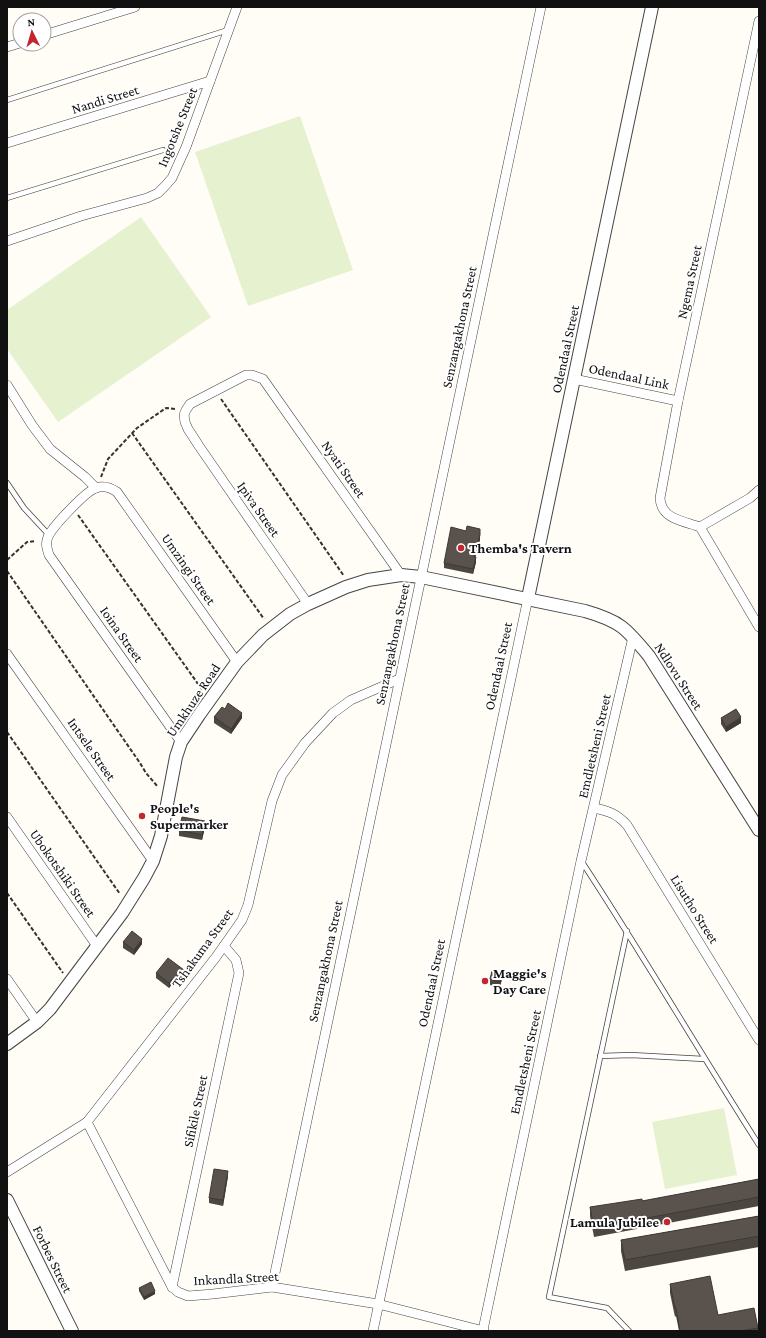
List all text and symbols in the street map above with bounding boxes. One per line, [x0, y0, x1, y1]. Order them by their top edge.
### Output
north arrow [12, 12, 52, 52]
text: N [27, 16, 36, 28]
street label: Nandi Street [69, 81, 141, 117]
street label: Ingotshe Street [154, 84, 200, 169]
street label: Ngema Street [673, 243, 705, 320]
street label: Senzangakhona Street [438, 264, 480, 389]
street label: Odendaal Street [548, 303, 582, 395]
street label: Odendaal Link [587, 360, 671, 392]
street label: Nyati Street [319, 438, 370, 501]
street label: Ipiva Street [234, 478, 284, 540]
street label: Umzingi Street [159, 530, 220, 608]
place label: Themba's Tavern [469, 540, 572, 556]
marker: Themba's Tavern [456, 543, 466, 553]
street label: Senzangakhona Street [371, 581, 413, 706]
street label: Ioina Street [97, 603, 147, 665]
street label: Odendaal Street [481, 620, 515, 712]
street label: Ndlovu Street [651, 640, 707, 713]
street label: Umkhuze Road [163, 660, 224, 740]
street label: Emdletsheni Street [574, 692, 614, 800]
street label: Intsele Street [64, 714, 120, 784]
place label: People's Supermarker [150, 800, 229, 832]
marker: People's Supermarker [137, 811, 147, 821]
street label: Ubokotshiki Street [27, 826, 100, 920]
street label: Lisutho Street [668, 872, 723, 947]
street label: Senzangakhona Street [304, 898, 346, 1023]
street label: Tshakuma Street [168, 905, 236, 991]
street label: Odendaal Street [414, 937, 448, 1029]
place label: Maggie's Day Care [493, 965, 547, 997]
marker: Maggie's Day Care [480, 976, 490, 986]
street label: Emdletsheni Street [506, 1008, 544, 1116]
street label: Sifikile Street [180, 1073, 211, 1149]
place label: Lamula Jubilee [570, 1214, 659, 1230]
marker: Lamula Jubilee [662, 1217, 672, 1227]
street label: Forbes Street [30, 1223, 76, 1296]
street label: Inkandla Street [193, 1268, 279, 1288]

